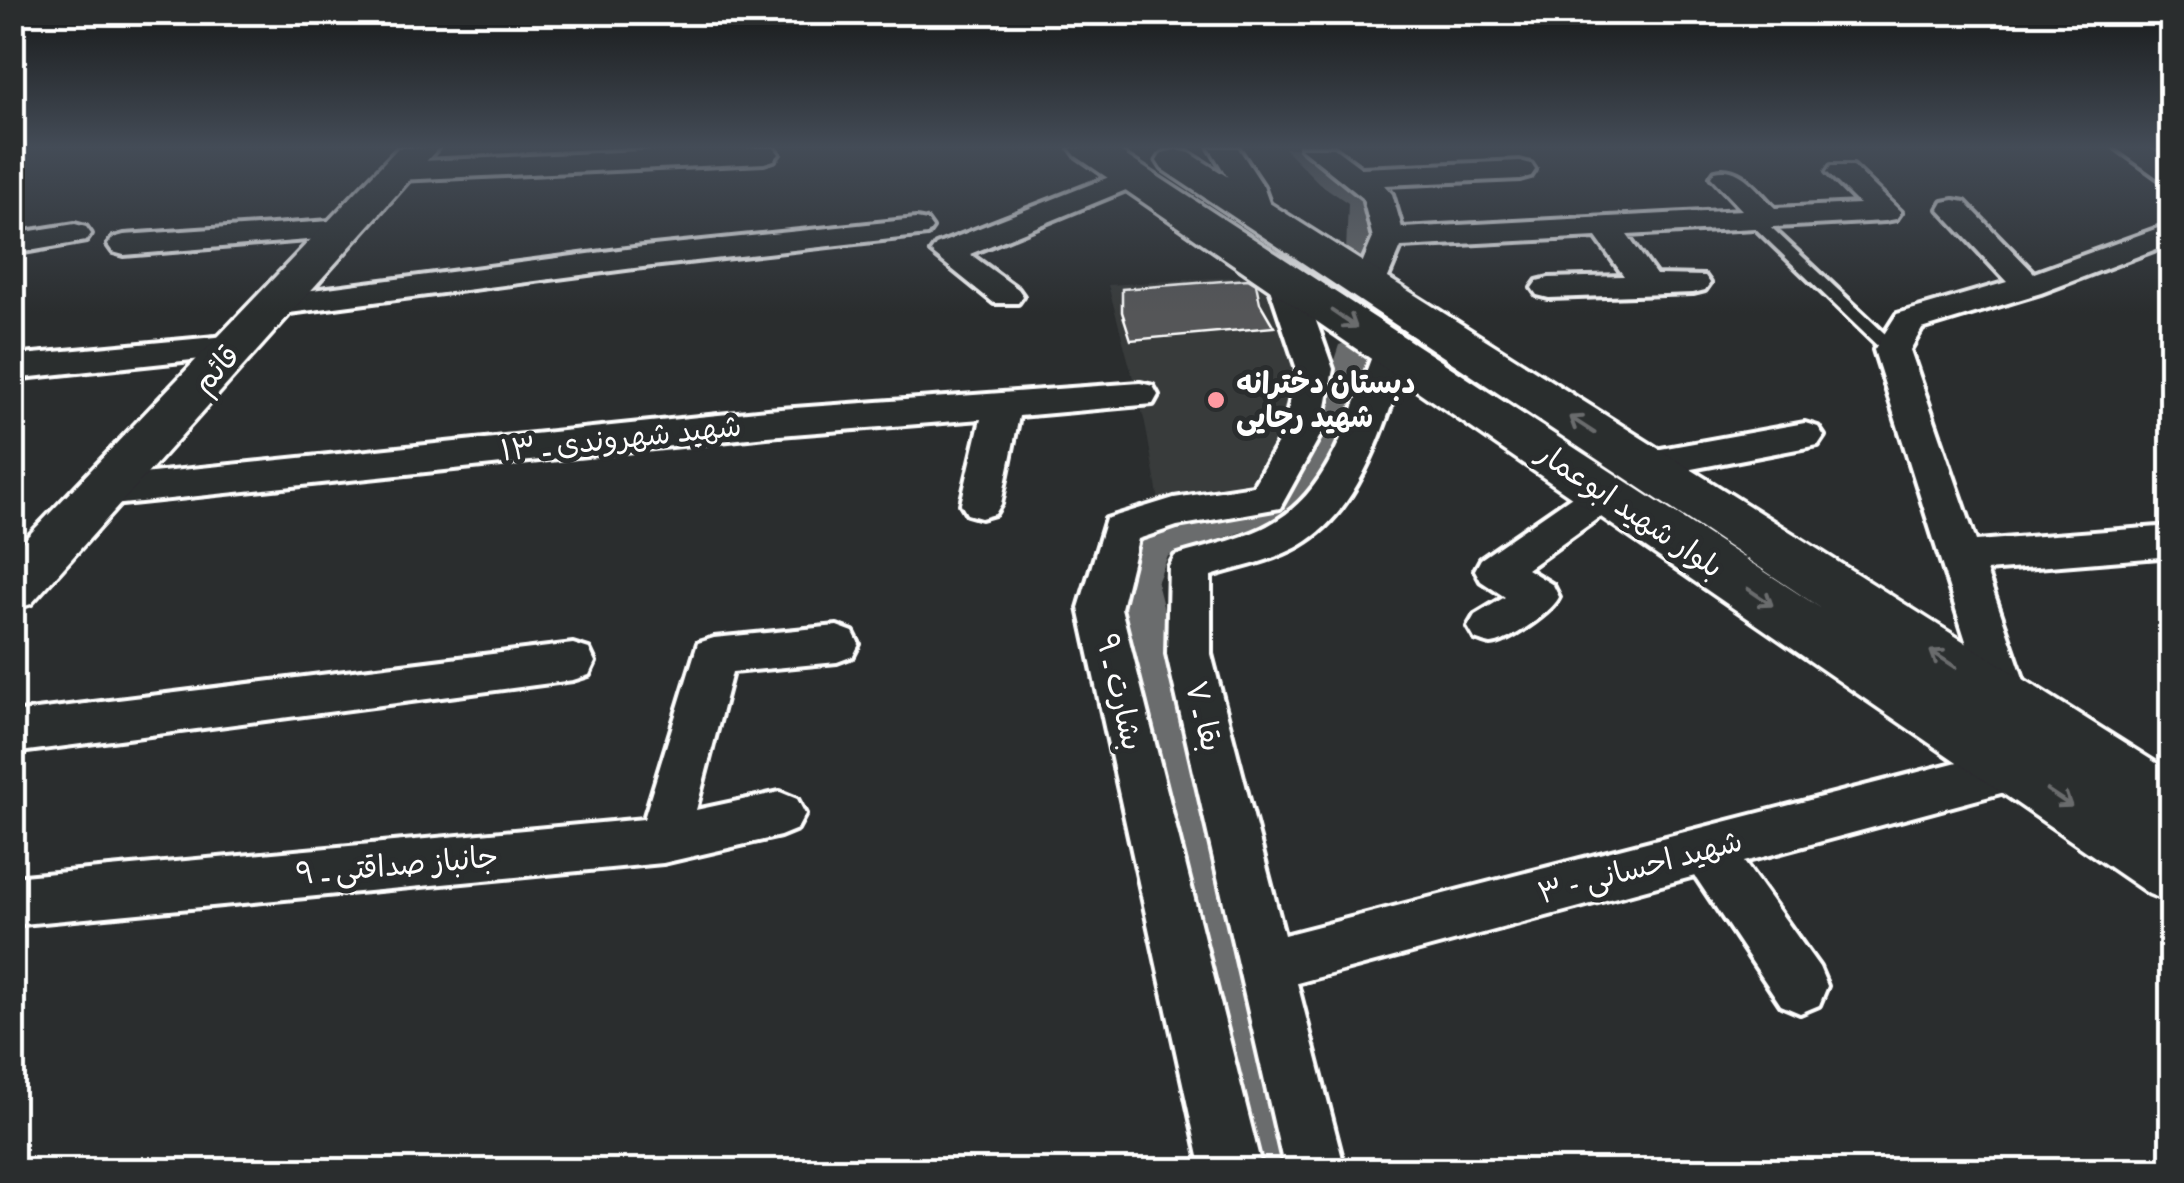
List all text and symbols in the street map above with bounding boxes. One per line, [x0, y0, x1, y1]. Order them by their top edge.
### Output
one-way arrow [1330, 308, 1358, 329]
street label: قائم [186, 338, 253, 406]
place label: دبستان دخترانه شهید رجایی [1236, 366, 1415, 443]
marker: دبستان دخترانه شهید رجایی [1205, 389, 1227, 411]
street label: شهید شهروندی ـ ۱۳ [499, 408, 744, 477]
one-way arrow [1569, 414, 1597, 435]
street label: بلوار شهید ابوعمار [1525, 435, 1729, 592]
one-way arrow [1745, 586, 1773, 607]
street label: بشارت ـ ۹ [1081, 630, 1150, 756]
one-way arrow [1929, 649, 1958, 670]
street label: بقا ـ ۷ [1170, 677, 1229, 757]
one-way arrow [2044, 787, 2073, 808]
street label: شهید احسانی - ۳ [1534, 823, 1748, 919]
street label: جانباز صداقتی ـ ۹ [294, 839, 500, 900]

